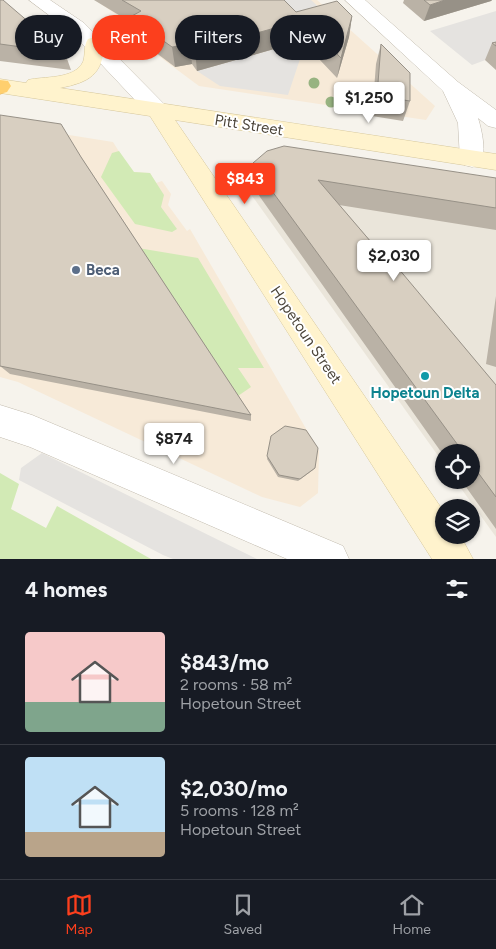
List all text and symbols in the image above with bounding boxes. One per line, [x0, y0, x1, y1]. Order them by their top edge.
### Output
chip: Buy [15, 15, 82, 60]
chip: Rent [92, 15, 165, 60]
chip: Filters [175, 15, 260, 60]
chip: New [270, 15, 344, 60]
pin: $1,250 [328, 82, 410, 124]
text: $1,250 [345, 88, 393, 107]
street label: Pitt Street [213, 111, 285, 139]
pin: $843 [215, 162, 275, 205]
text: $843 [226, 169, 264, 188]
pin: $2,030 [353, 240, 435, 282]
text: $2,030 [368, 246, 420, 265]
place label: Beca [86, 261, 120, 279]
marker: Beca [70, 264, 82, 276]
street label: Hopetoun Street [267, 283, 345, 387]
marker: Hopetoun Delta [419, 370, 431, 382]
place label: Hopetoun Delta [371, 384, 479, 402]
pin: $874 [144, 422, 204, 465]
text: $874 [155, 429, 193, 448]
map controls [435, 444, 480, 544]
button: locate [435, 444, 480, 489]
button: layers [435, 499, 480, 544]
icon: filters [443, 575, 471, 603]
text: 4 homes [25, 577, 107, 602]
text: $843/mo [180, 650, 269, 675]
icon: home [65, 652, 125, 712]
text: 2 rooms · 58 m² [180, 675, 292, 694]
text: Hopetoun Street [180, 694, 301, 713]
text: $2,030/mo [180, 776, 288, 801]
icon: home [65, 777, 125, 837]
text: 5 rooms · 128 m² [180, 801, 299, 820]
text: Hopetoun Street [180, 820, 301, 839]
tab: Map [65, 891, 93, 938]
tab: Saved [224, 891, 262, 938]
tab: Home [393, 891, 431, 938]

